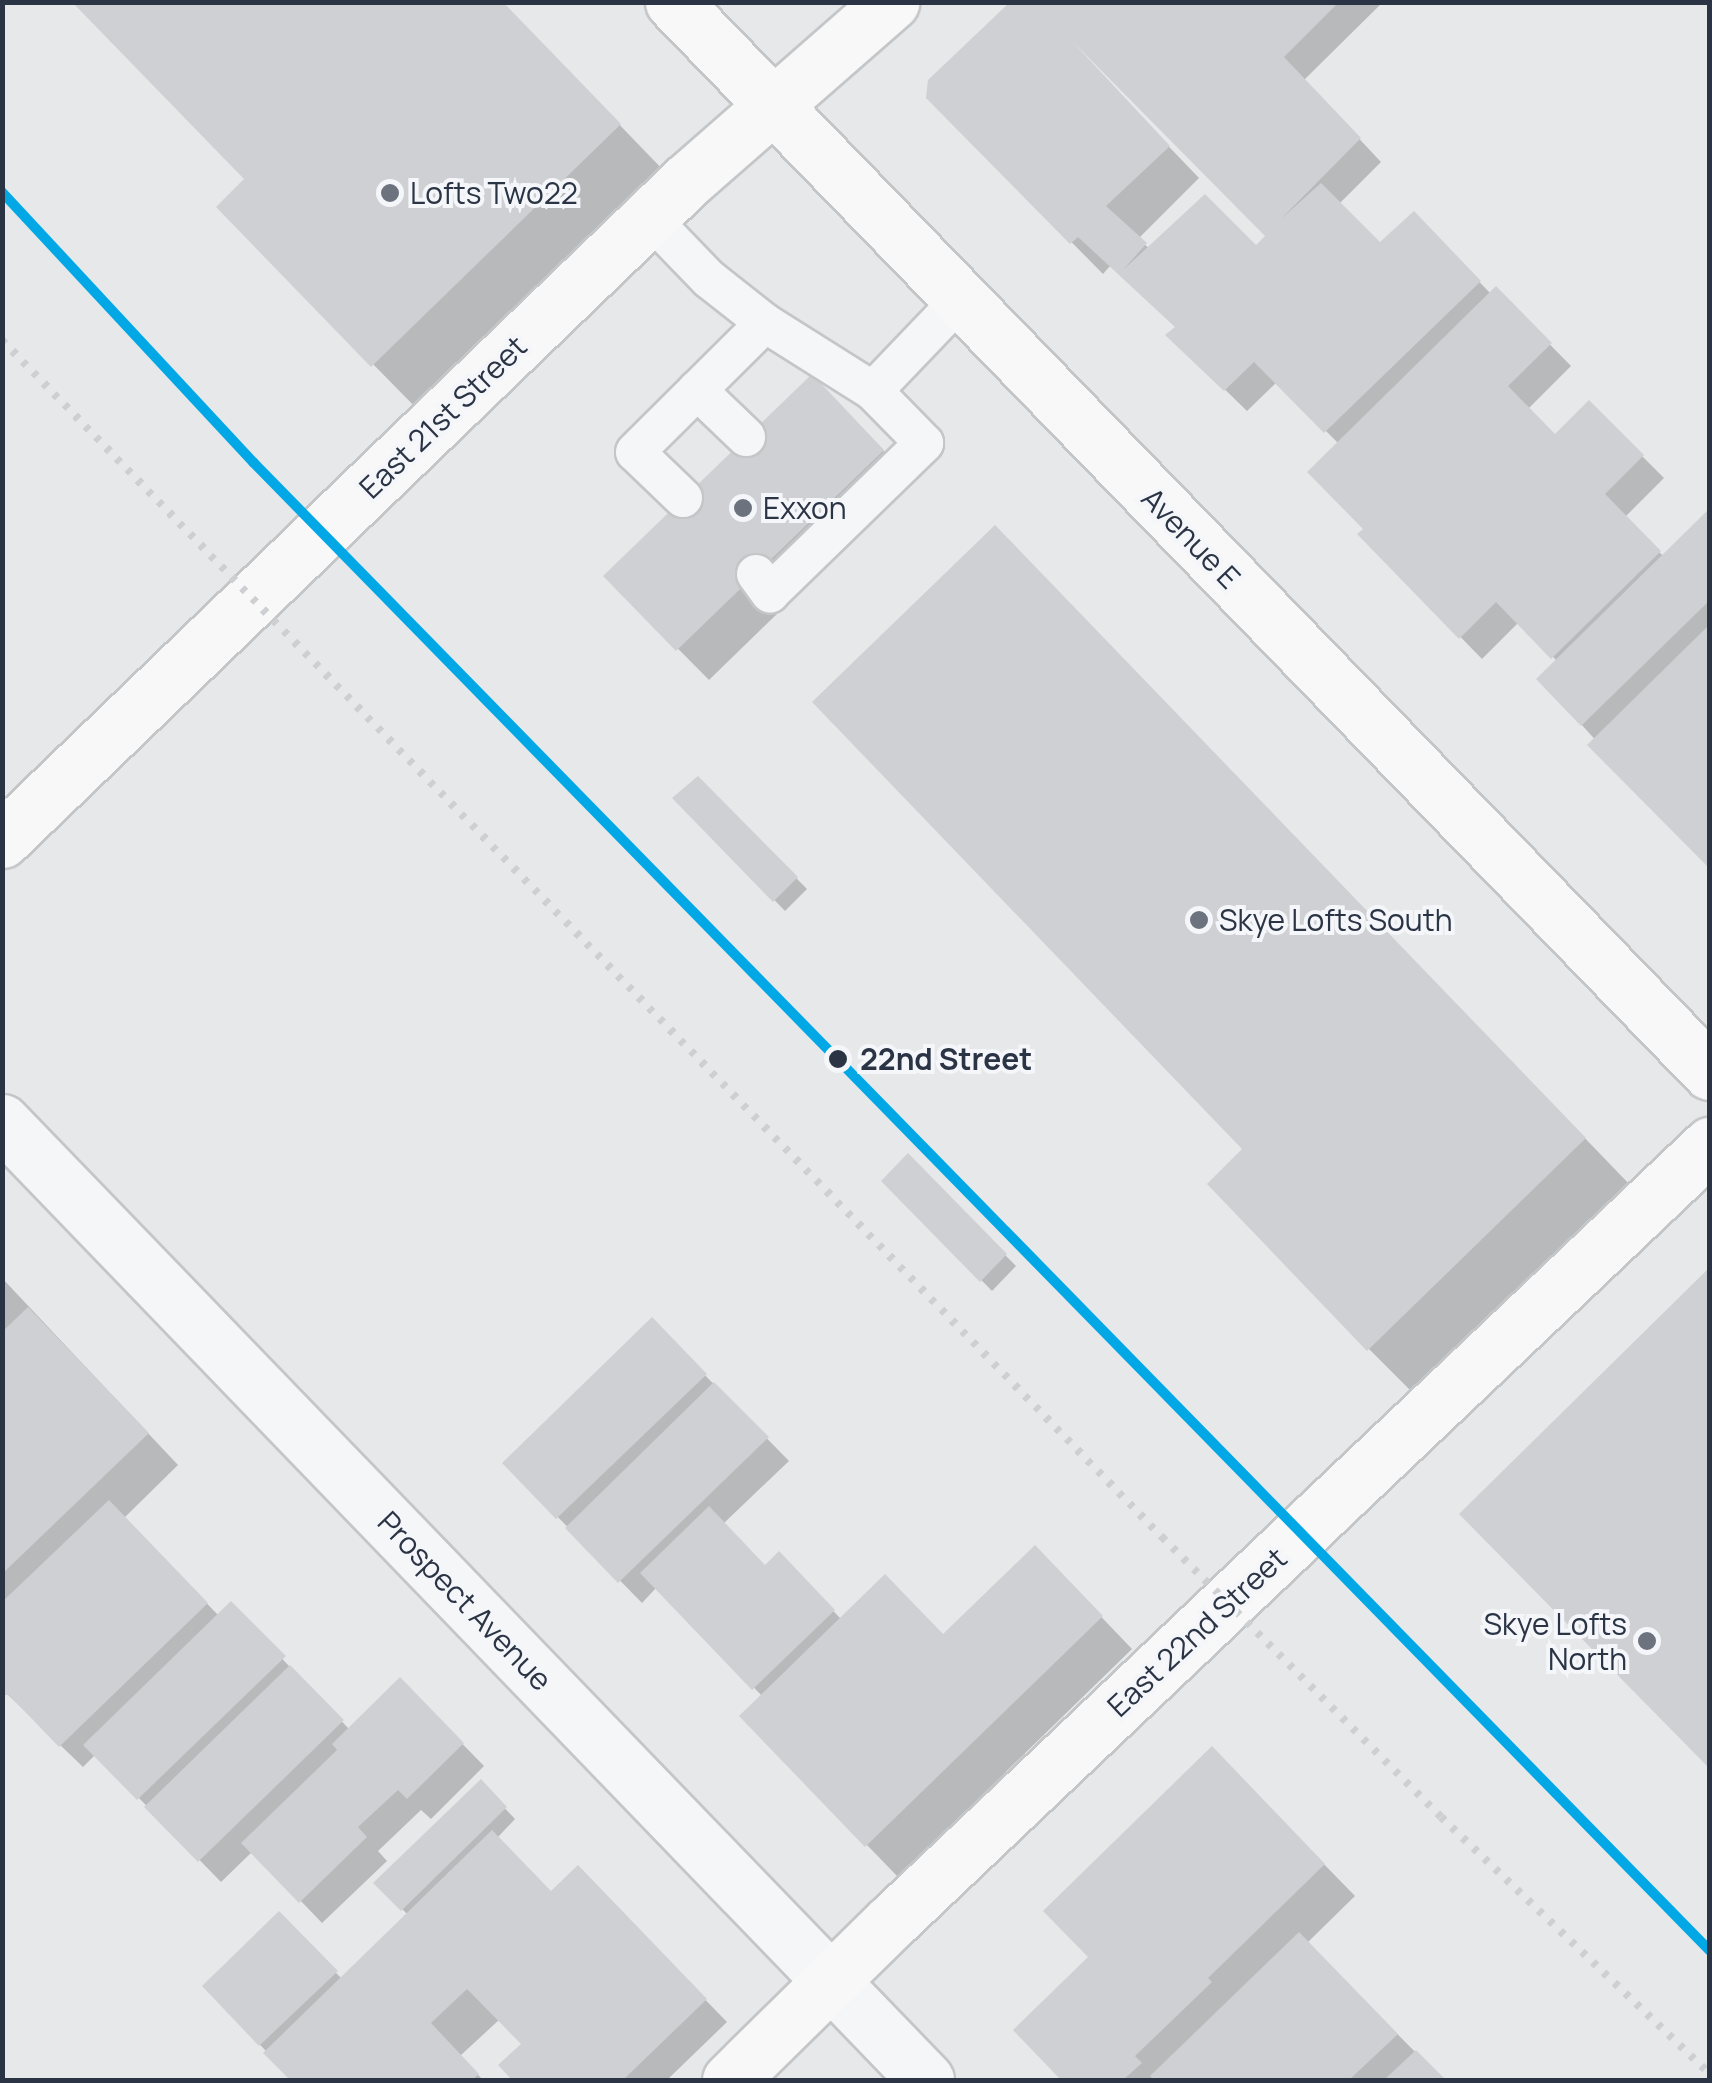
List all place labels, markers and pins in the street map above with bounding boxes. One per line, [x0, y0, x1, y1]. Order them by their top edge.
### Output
place label: Lofts Two22 [410, 175, 578, 211]
marker: Lofts Two22 [379, 182, 401, 204]
place label: Exxon [763, 490, 847, 526]
marker: Exxon [732, 497, 754, 519]
place label: Skye Lofts South [1219, 902, 1452, 938]
marker: Skye Lofts South [1188, 909, 1210, 931]
place label: 22nd Street [860, 1041, 1032, 1077]
marker: 22nd Street [825, 1046, 851, 1072]
place label: Skye Lofts North [1483, 1606, 1627, 1676]
marker: Skye Lofts North [1636, 1630, 1658, 1652]

